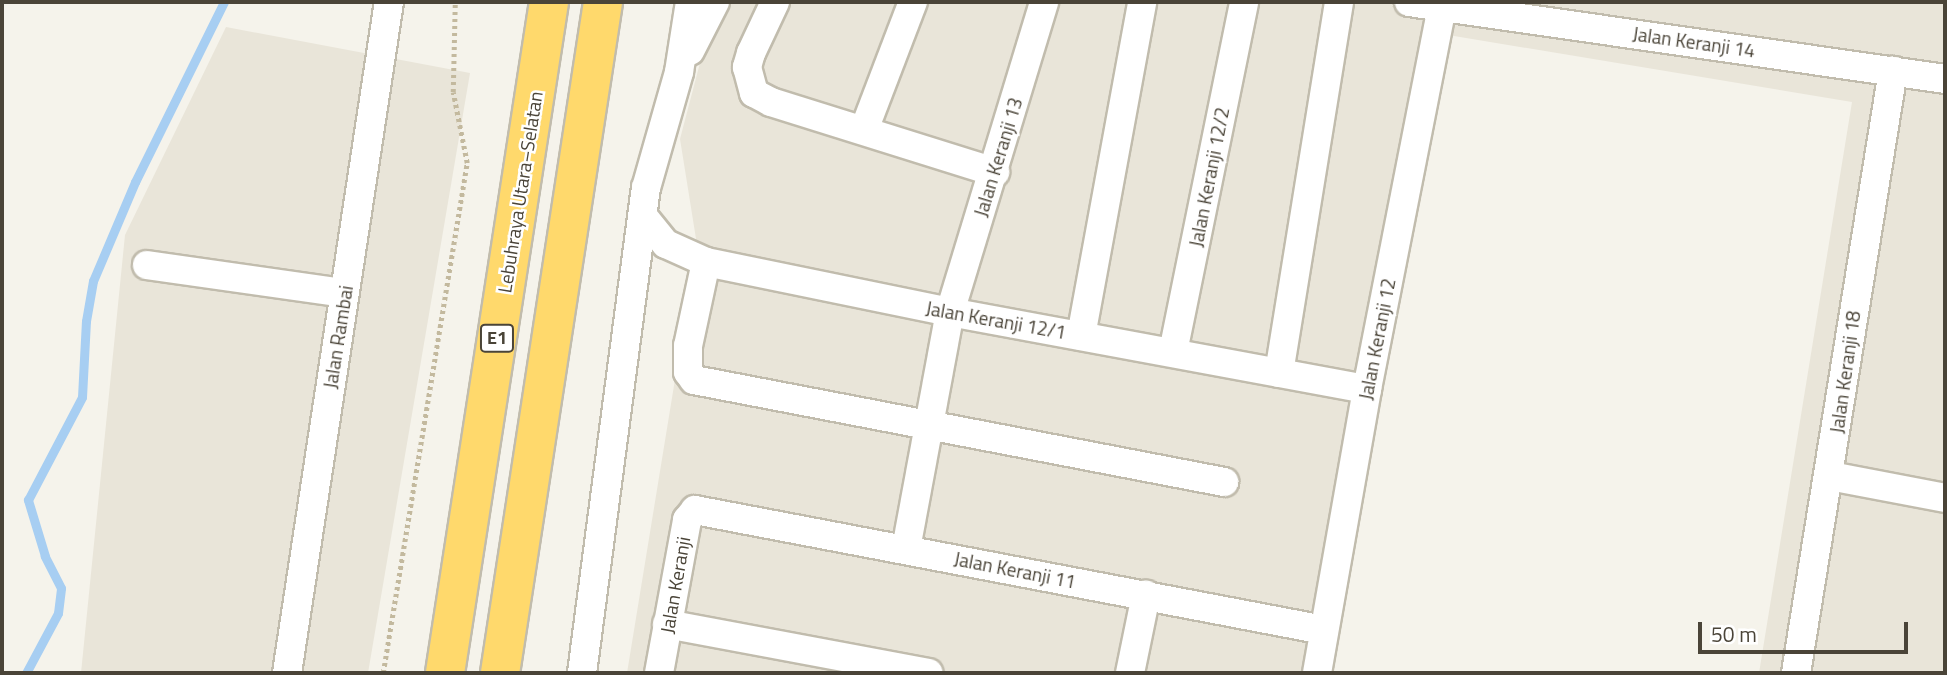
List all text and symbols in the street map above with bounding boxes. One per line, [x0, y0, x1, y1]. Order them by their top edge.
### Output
street label: Jalan Keranji 14 [1631, 22, 1757, 62]
street label: Lebuhraya Utara–Selatan [493, 90, 547, 294]
street label: Jalan Keranji 13 [969, 95, 1027, 219]
street label: Jalan Keranji 12/2 [1184, 105, 1234, 249]
street label: Jalan Keranji 12 [1354, 276, 1400, 402]
street label: Jalan Rambai [319, 284, 357, 390]
street label: Jalan Keranji 12/1 [924, 296, 1068, 344]
street label: Jalan Keranji 18 [1825, 309, 1865, 435]
road number: E1 [480, 324, 514, 352]
street label: Jalan Keranji [655, 535, 695, 635]
street label: Jalan Keranji 11 [952, 547, 1078, 593]
scale bar [1702, 608, 1912, 652]
text: 50 m [1711, 618, 1757, 650]

